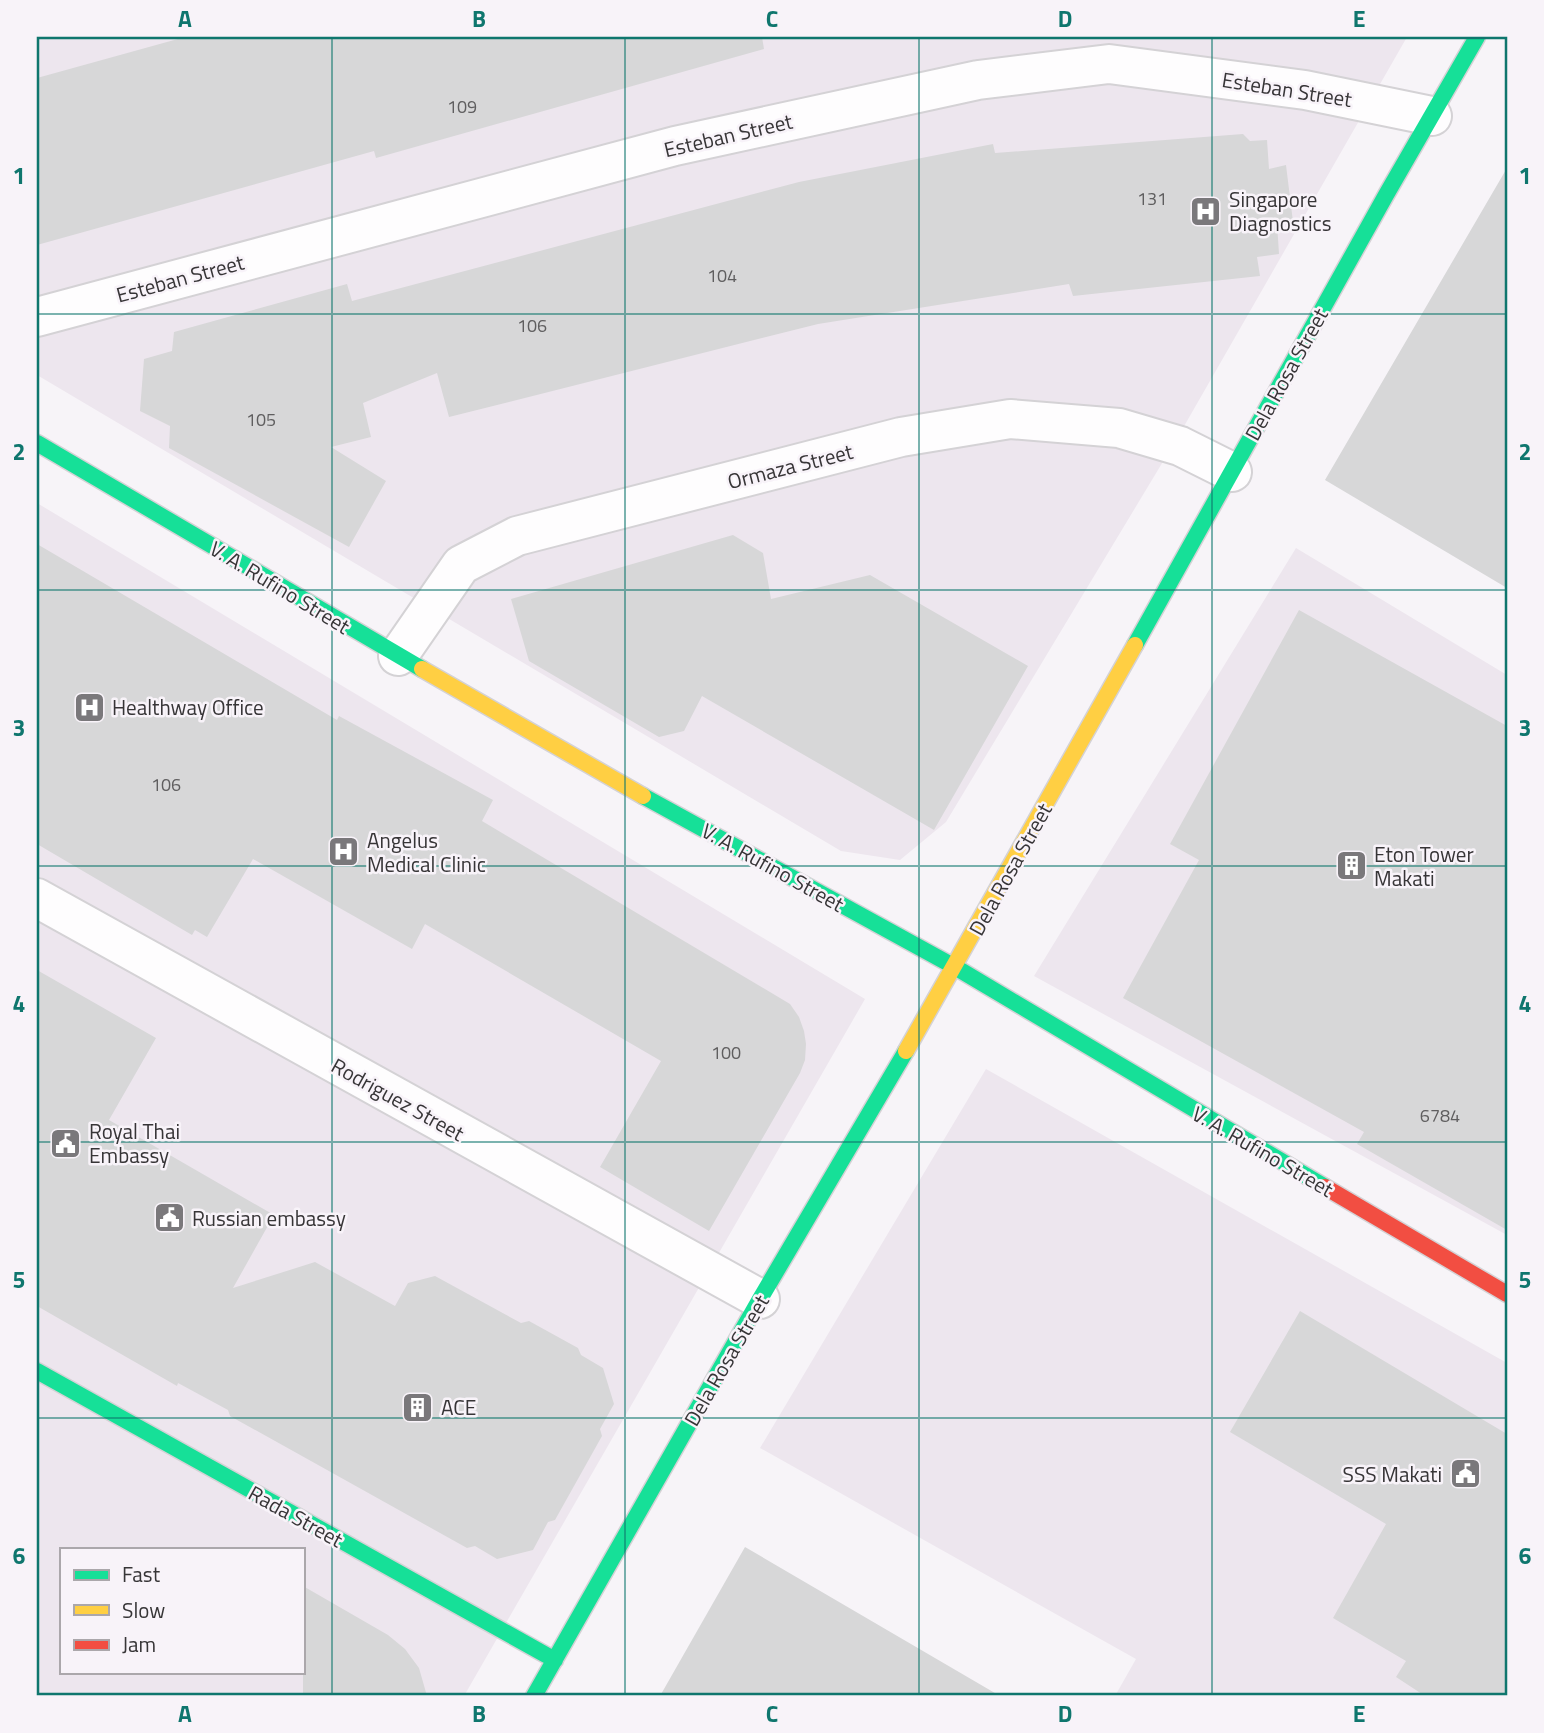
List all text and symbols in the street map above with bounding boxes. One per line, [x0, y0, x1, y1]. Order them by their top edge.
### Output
text: A [178, 1, 192, 36]
text: B [472, 1, 486, 36]
text: C [766, 1, 778, 36]
text: D [1058, 1, 1072, 36]
text: E [1353, 1, 1365, 36]
street label: Esteban Street [1220, 63, 1355, 115]
house number: 109 [447, 93, 477, 120]
street label: Esteban Street [661, 105, 796, 165]
text: 1 [13, 158, 25, 193]
text: 1 [1519, 158, 1531, 193]
place label: Singapore Diagnostics [1229, 183, 1331, 239]
house number: 131 [1137, 185, 1167, 212]
hospital icon: Singapore Diagnostics [1189, 194, 1223, 228]
street label: Esteban Street [113, 245, 248, 310]
house number: 104 [707, 262, 737, 289]
street label: Dela Rosa Street [1236, 301, 1336, 446]
house number: 106 [517, 312, 547, 339]
house number: 105 [246, 406, 276, 433]
text: 2 [13, 434, 25, 469]
text: 2 [1519, 434, 1531, 469]
street label: Ormaza Street [724, 435, 857, 497]
street label: V. A. Rufino Street [204, 532, 357, 642]
hospital icon: Healthway Office [72, 690, 106, 724]
place label: Healthway Office [112, 691, 264, 723]
text: 3 [13, 710, 25, 745]
text: 3 [1519, 710, 1531, 745]
house number: 106 [151, 771, 181, 798]
street label: Dela Rosa Street [960, 796, 1060, 941]
street label: V. A. Rufino Street [696, 815, 851, 920]
place label: Angelus Medical Clinic [367, 824, 486, 880]
hospital icon: Angelus Medical Clinic [327, 835, 361, 869]
place label: Eton Tower Makati [1374, 838, 1474, 894]
building icon: Eton Tower Makati [1334, 849, 1368, 883]
text: 4 [13, 986, 25, 1021]
text: 4 [1519, 986, 1531, 1021]
house number: 100 [711, 1039, 741, 1066]
street label: Rodriguez Street [326, 1049, 471, 1149]
street label: V. A. Rufino Street [1186, 1097, 1340, 1205]
house number: 6784 [1420, 1102, 1460, 1129]
place label: Royal Thai Embassy [89, 1115, 180, 1171]
public building icon: Royal Thai Embassy [49, 1126, 83, 1160]
public building icon: Russian embassy [152, 1201, 186, 1235]
place label: Russian embassy [192, 1202, 346, 1234]
text: 5 [13, 1262, 25, 1297]
text: 5 [1519, 1262, 1531, 1297]
street label: Dela Rosa Street [675, 1288, 777, 1432]
building icon: ACE [401, 1390, 435, 1424]
place label: ACE [441, 1391, 476, 1423]
public building icon: SSS Makati [1448, 1457, 1482, 1491]
place label: SSS Makati [1343, 1458, 1442, 1490]
street label: Rada Street [243, 1477, 350, 1555]
text: 6 [13, 1538, 26, 1573]
text: 6 [1519, 1538, 1532, 1573]
legend [60, 1548, 304, 1674]
text: Fast [122, 1558, 161, 1590]
text: Slow [122, 1594, 165, 1626]
text: Jam [122, 1628, 156, 1660]
text: A [178, 1696, 192, 1731]
text: B [472, 1696, 486, 1731]
text: C [766, 1696, 778, 1731]
text: D [1058, 1696, 1072, 1731]
text: E [1353, 1696, 1365, 1731]

